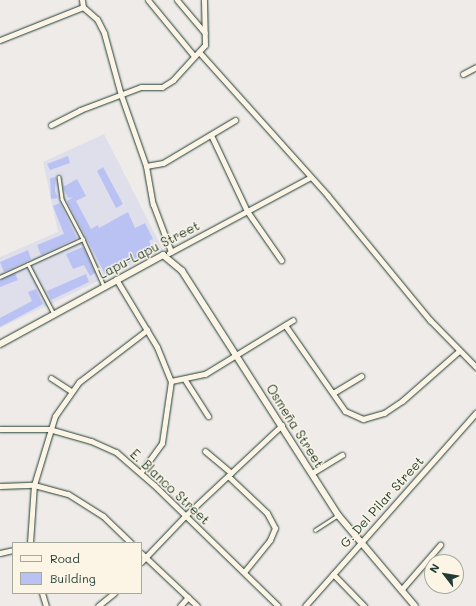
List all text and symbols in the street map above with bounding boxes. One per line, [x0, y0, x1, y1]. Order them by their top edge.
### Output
street label: Lapu-Lapu Street [96, 218, 202, 282]
street label: Osmeña Street [263, 381, 327, 471]
street label: E. Blanco Street [127, 446, 213, 528]
street label: G. Del Pilar Street [337, 453, 427, 551]
legend [12, 542, 142, 594]
text: Road [50, 550, 80, 566]
north arrow [424, 554, 464, 594]
text: N [426, 561, 443, 576]
text: Building [50, 570, 96, 586]

